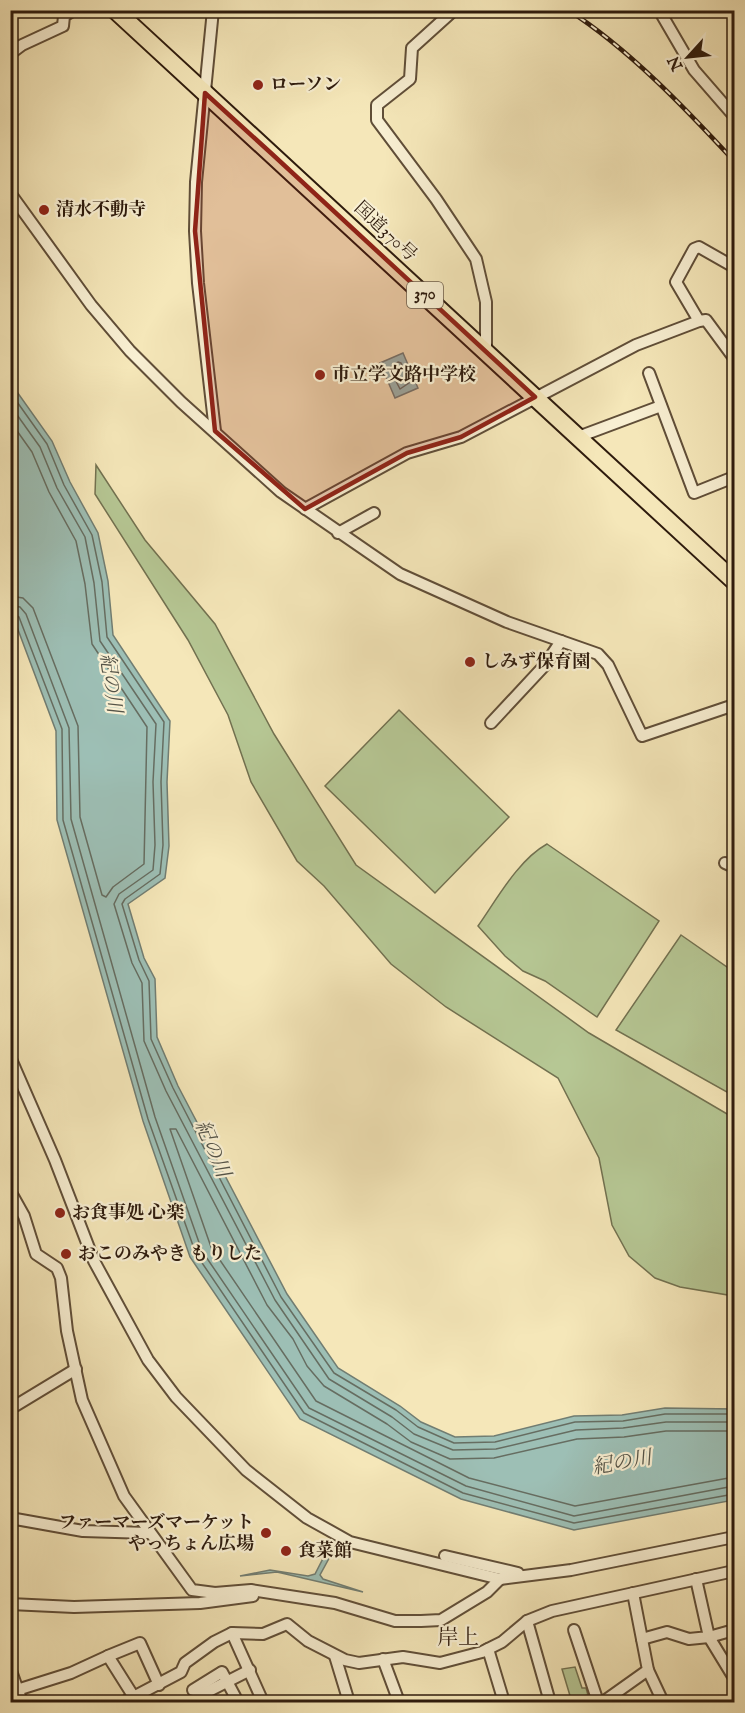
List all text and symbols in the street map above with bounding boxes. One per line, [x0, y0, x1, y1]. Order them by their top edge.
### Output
north arrow [658, 27, 718, 87]
text: N [664, 52, 689, 75]
place label: ローソン [270, 74, 341, 97]
marker: ローソン [251, 78, 265, 92]
street label: 国道370号 [349, 197, 421, 267]
place label: 清水不動寺 [56, 199, 146, 222]
marker: 清水不動寺 [37, 203, 51, 217]
road number: 370 [407, 282, 443, 308]
place label: 市立学文路中学校 [332, 364, 476, 387]
marker: 市立学文路中学校 [313, 368, 327, 382]
place label: しみず保育園 [482, 651, 590, 674]
water label: 紀の川 [93, 652, 127, 716]
marker: しみず保育園 [463, 655, 477, 669]
water label: 紀の川 [189, 1117, 236, 1183]
place label: お食事処 心楽 [72, 1202, 184, 1225]
marker: お食事処 心楽 [53, 1206, 67, 1220]
place label: おこのみやき もりした [78, 1243, 262, 1266]
marker: おこのみやき もりした [59, 1247, 73, 1261]
water label: 紀の川 [590, 1445, 656, 1481]
place label: ファーマーズマーケット やっちょん広場 [59, 1512, 254, 1556]
marker: ファーマーズマーケット やっちょん広場 [259, 1526, 273, 1540]
place label: 食菜館 [298, 1540, 352, 1563]
marker: 食菜館 [279, 1544, 293, 1558]
district label: 岸上 [437, 1625, 479, 1652]

